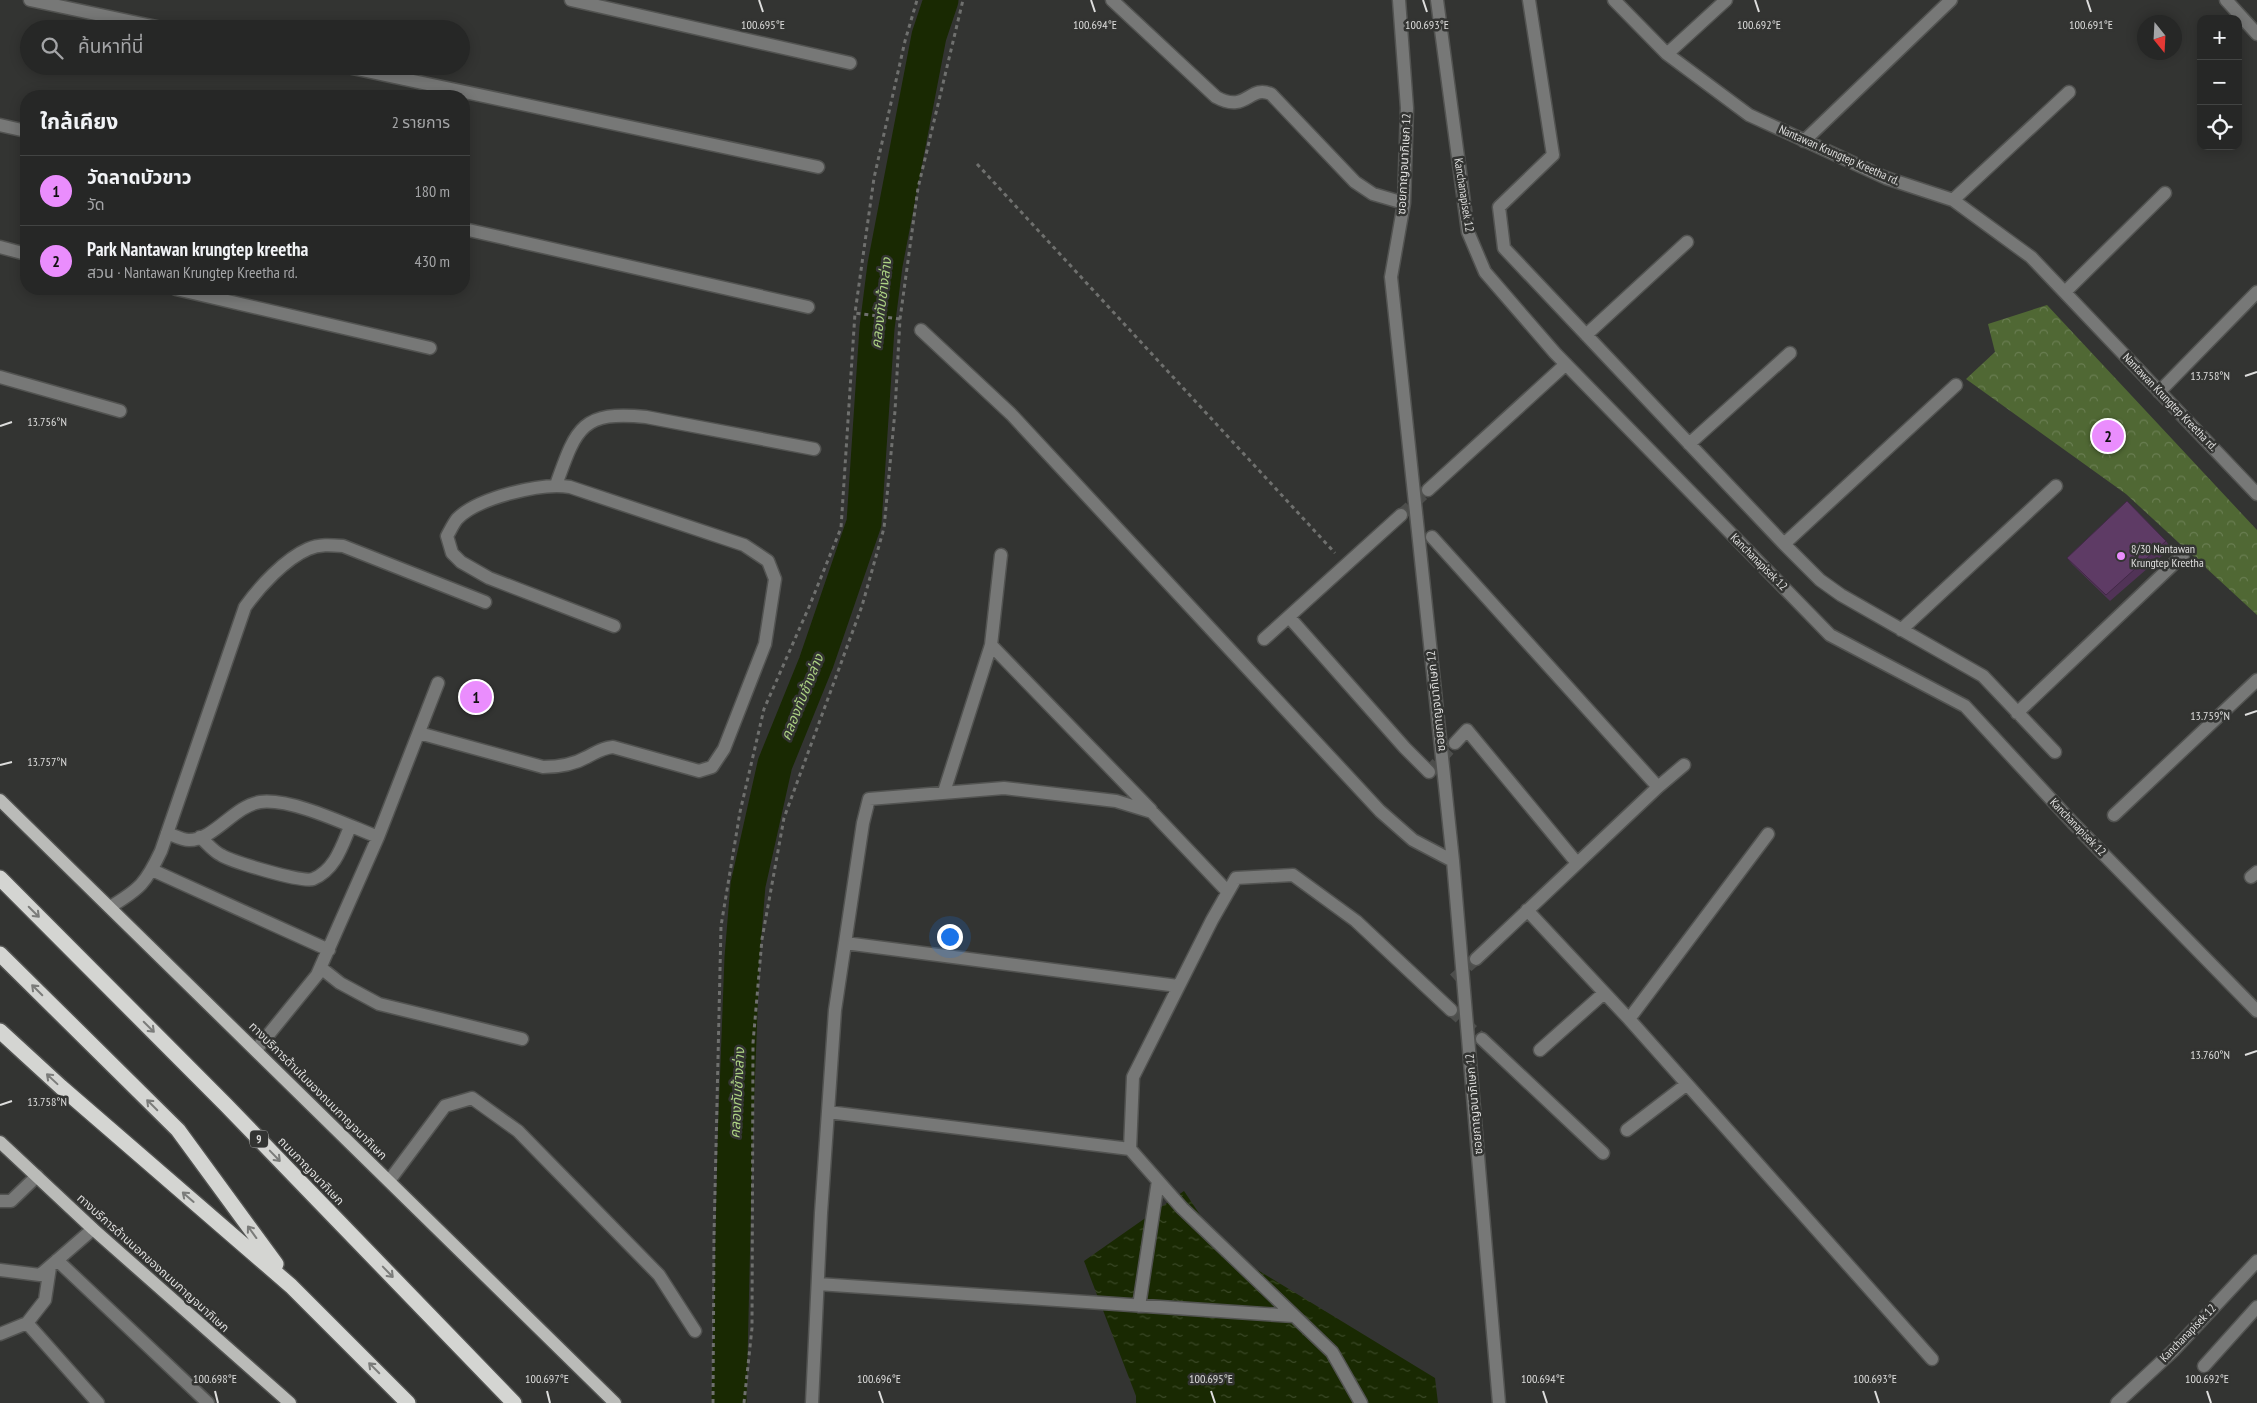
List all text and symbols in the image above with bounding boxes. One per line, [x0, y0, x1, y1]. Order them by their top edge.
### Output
north arrow [2137, 15, 2182, 60]
map controls [2197, 15, 2242, 150]
button: + [2197, 15, 2242, 60]
text: 100.695°E [741, 17, 785, 32]
text: 100.694°E [1073, 17, 1117, 32]
text: 100.693°E [1405, 17, 1449, 32]
text: 100.692°E [1737, 17, 1781, 32]
text: 100.691°E [2069, 17, 2113, 32]
search box [20, 20, 470, 75]
icon: search [38, 34, 66, 62]
text: ค้นหาที่นี่ [78, 34, 143, 58]
button: − [2197, 60, 2242, 105]
button: locate [2197, 105, 2242, 150]
text: ใกล้เคียง [40, 108, 118, 135]
text: 2 รายการ [392, 112, 450, 132]
street label: ซอยกาญจนาภิเษก 12 [1393, 113, 1414, 215]
street label: Nantawan Krungtep Kreetha rd. [1777, 121, 1902, 188]
street label: Kanchanapisek 12 [1451, 157, 1478, 233]
text: วัดลาดบัวขาว [87, 165, 192, 189]
text: 1 [52, 181, 60, 201]
text: 180 m [415, 181, 450, 201]
text: วัด [87, 194, 105, 214]
text: Park Nantawan krungtep kreetha [87, 237, 308, 261]
text: 2 [52, 251, 60, 271]
text: 430 m [415, 251, 450, 271]
water label: คลองทับช้างล่าง [867, 255, 896, 349]
text: สวน · Nantawan Krungtep Kreetha rd. [87, 262, 298, 282]
street label: Nantawan Krungtep Kreetha rd. [2120, 350, 2221, 454]
text: 13.758°N [2190, 368, 2230, 383]
text: 13.756°N [27, 414, 67, 429]
pin: 2 [2092, 417, 2124, 455]
street label: Kanchanapisek 12 [1728, 530, 1791, 593]
place label: 8/30 Nantawan Krungtep Kreetha [2131, 541, 2204, 570]
marker: 8/30 Nantawan Krungtep Kreetha [2115, 550, 2127, 562]
water label: คลองทับช้างล่าง [777, 650, 828, 743]
street label: ซอยกาญจนาภิเษก 12 [1423, 650, 1448, 752]
pin: 1 [460, 678, 492, 716]
text: 13.759°N [2190, 708, 2230, 723]
text: 13.757°N [27, 754, 67, 769]
street label: Kanchanapisek 12 [2047, 795, 2110, 859]
one-way arrow [28, 906, 41, 918]
your location [937, 924, 963, 950]
one-way arrow [30, 984, 43, 996]
street label: ทางบริการด้านในของถนนกาญจนาภิเษก [246, 1019, 390, 1163]
one-way arrow [143, 1021, 155, 1034]
water label: คลองทับช้างล่าง [726, 1046, 748, 1139]
text: 13.760°N [2190, 1047, 2230, 1062]
street label: ซอยกาญจนาภิเษก 12 [1462, 1053, 1485, 1155]
one-way arrow [45, 1073, 58, 1085]
text: 13.758°N [27, 1094, 67, 1109]
one-way arrow [146, 1098, 158, 1111]
road number: 9 [250, 1130, 268, 1148]
street label: ถนนกาญจนาภิเษก [275, 1133, 348, 1208]
one-way arrow [269, 1149, 281, 1162]
street label: ทางบริการด้านนอกของถนนกาญจนาภิเษก [74, 1190, 233, 1335]
one-way arrow [182, 1191, 195, 1202]
one-way arrow [247, 1225, 257, 1239]
one-way arrow [382, 1266, 394, 1279]
street label: Kanchanapisek 12 [2156, 1301, 2219, 1365]
one-way arrow [368, 1362, 380, 1375]
text: 100.698°E [193, 1371, 237, 1386]
text: 100.697°E [525, 1371, 569, 1386]
text: 100.696°E [857, 1371, 901, 1386]
text: 100.695°E [1189, 1371, 1233, 1386]
text: 100.694°E [1521, 1371, 1565, 1386]
text: 100.693°E [1853, 1371, 1897, 1386]
text: 100.692°E [2185, 1371, 2229, 1386]

